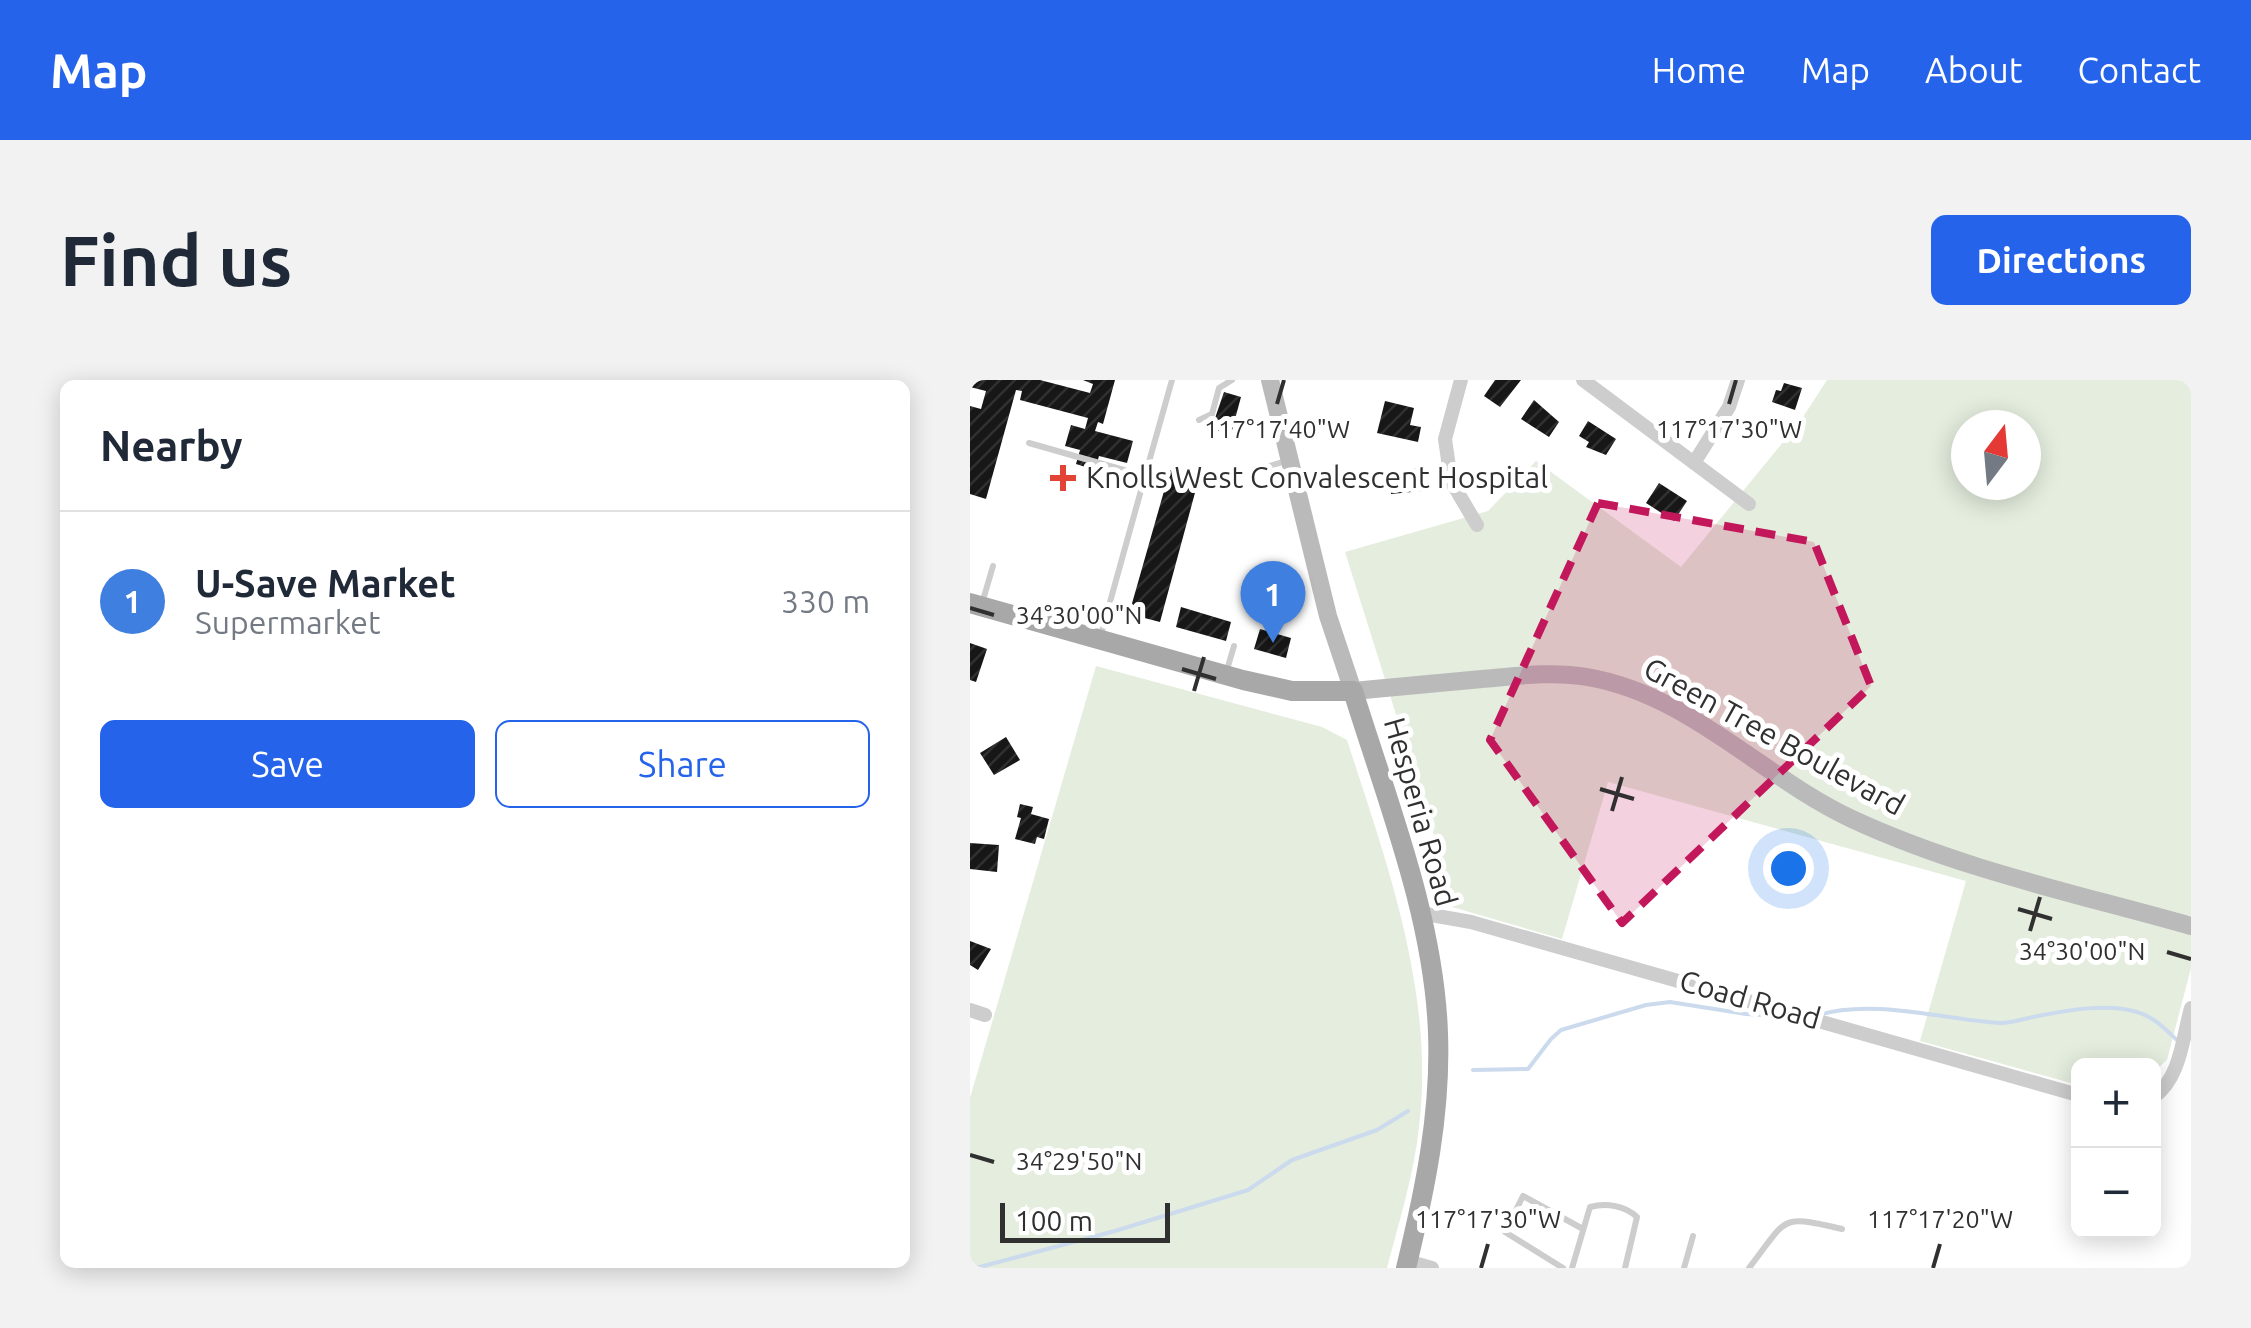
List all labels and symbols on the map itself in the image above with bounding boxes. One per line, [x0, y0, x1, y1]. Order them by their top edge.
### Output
north arrow [1951, 410, 2041, 500]
text: 117°17'40"W [1204, 415, 1350, 443]
text: 117°17'30"W [1656, 415, 1802, 443]
place label: Knolls West Convalescent Hospital [1086, 460, 1548, 494]
marker: Knolls West Convalescent Hospital [1050, 465, 1076, 491]
pin: 1 [1240, 560, 1306, 643]
text: 34°30'00"N [1016, 601, 1142, 629]
street label: Green Tree Boulevard [1638, 650, 1911, 822]
street label: Hesperia Road [1378, 713, 1464, 910]
your location [1763, 843, 1814, 894]
text: 34°30'00"N [2019, 937, 2145, 965]
street label: Coad Road [1676, 963, 1825, 1035]
text: 34°29'50"N [1016, 1147, 1142, 1175]
scale bar [1000, 1198, 1170, 1243]
text: 117°17'30"W [1415, 1205, 1561, 1233]
text: 117°17'20"W [1867, 1205, 2013, 1233]

